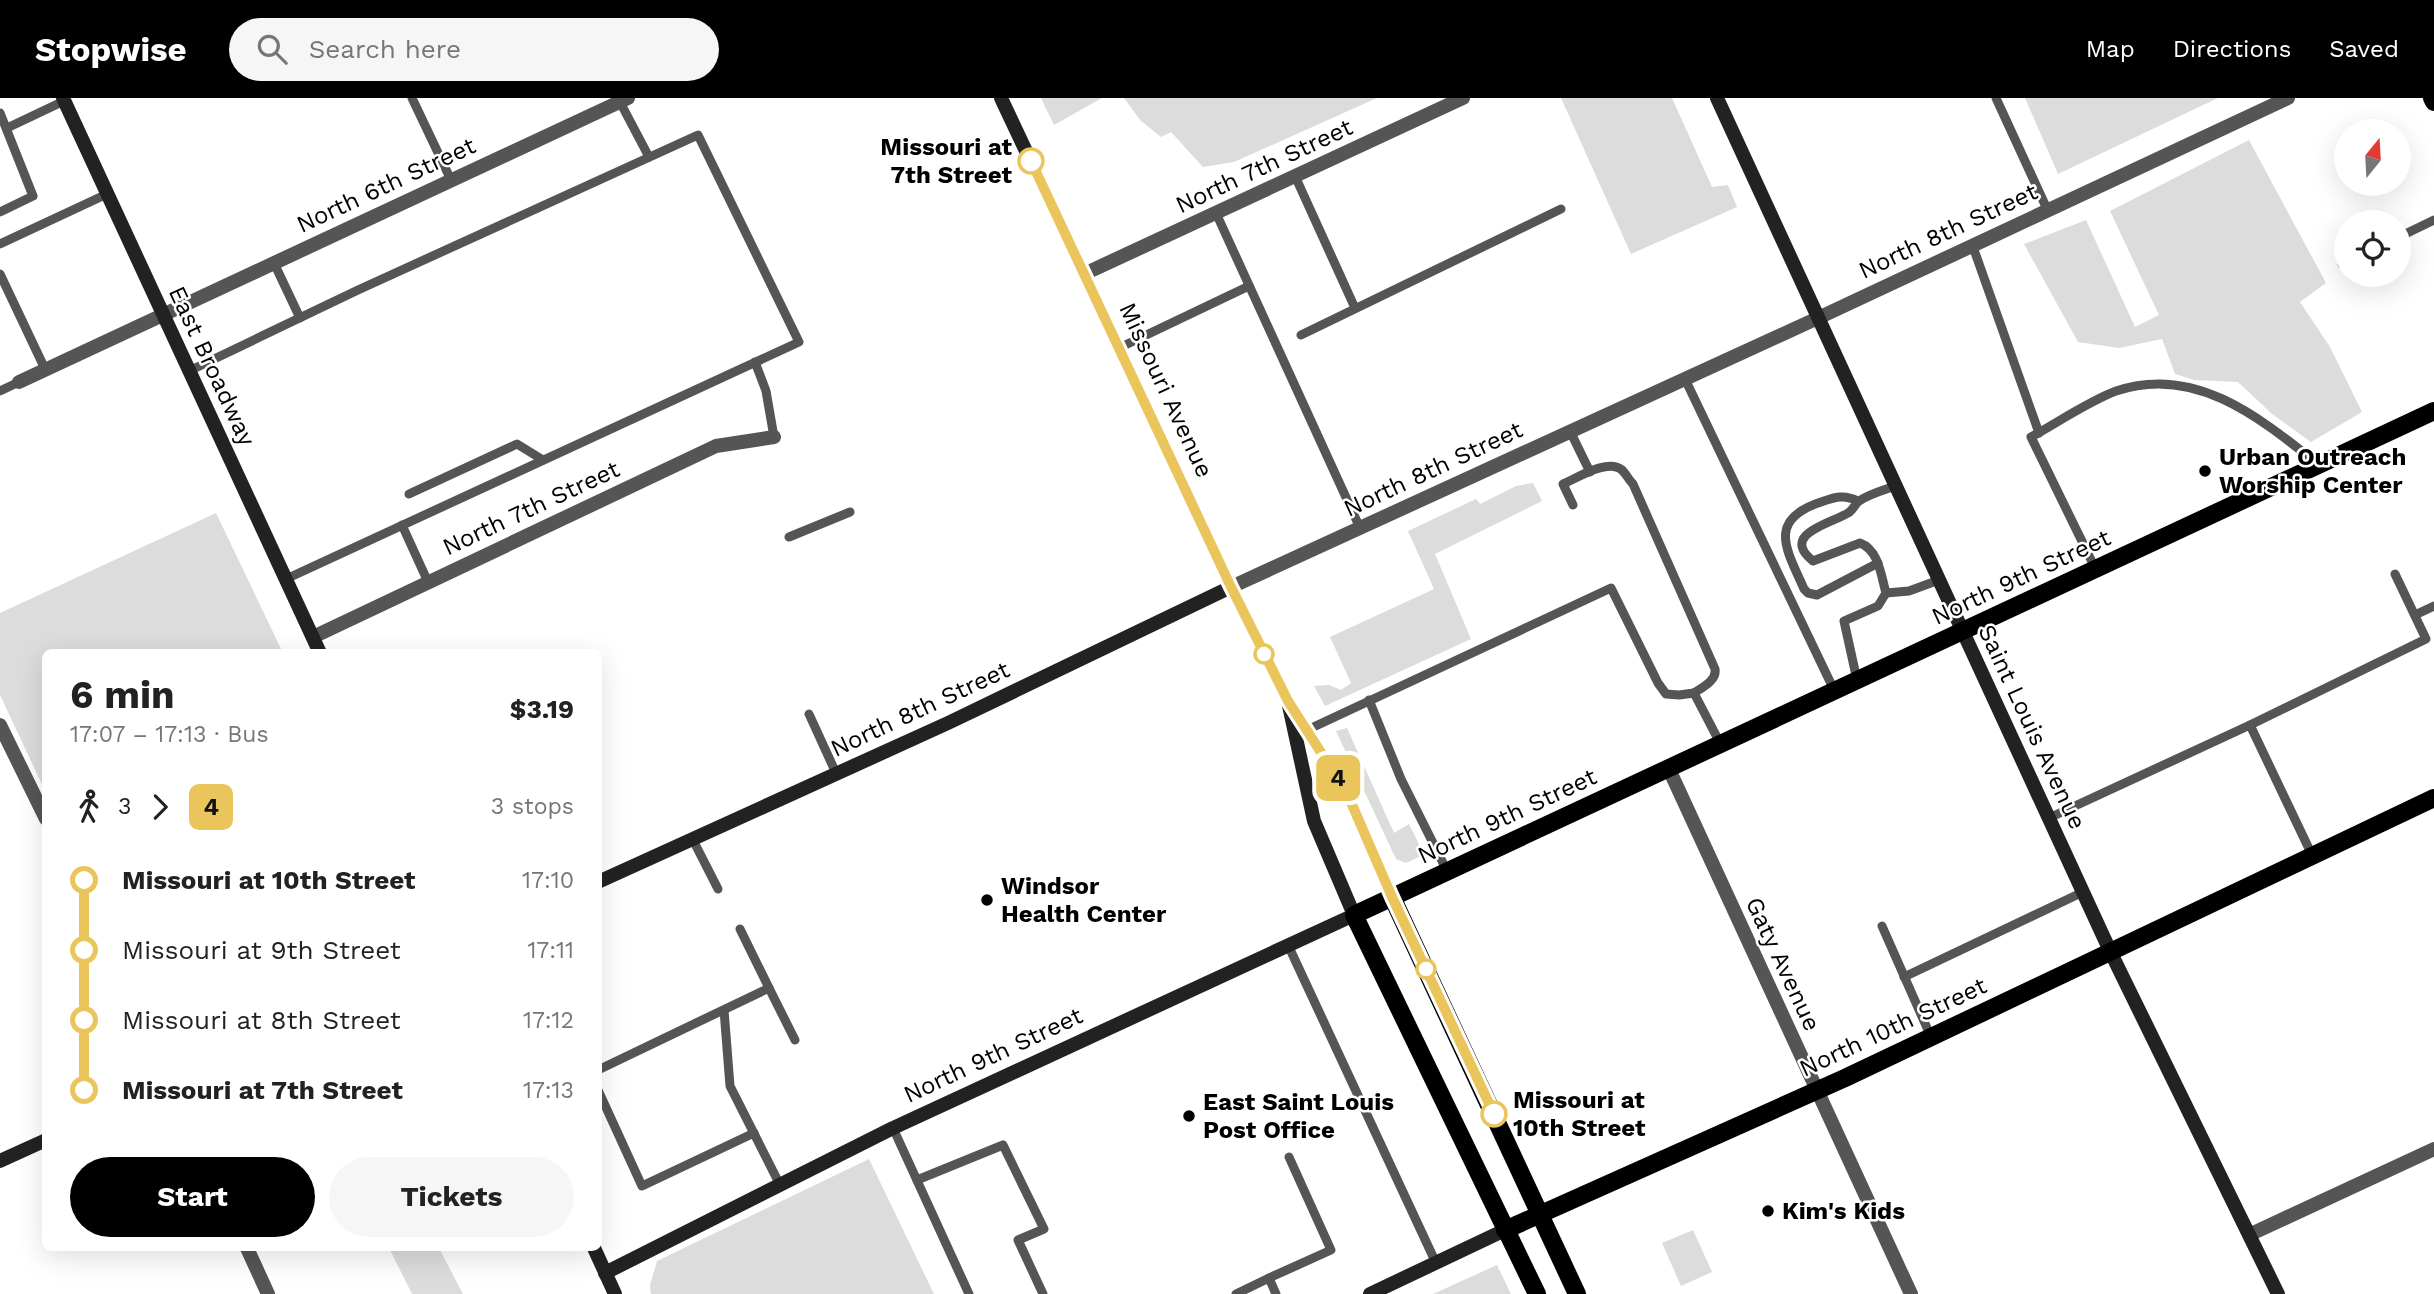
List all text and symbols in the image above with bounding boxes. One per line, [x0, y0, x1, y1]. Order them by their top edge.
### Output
search box [229, 18, 719, 81]
text: Stopwise [35, 30, 187, 69]
icon: search [253, 30, 291, 68]
text: Search here [309, 34, 461, 64]
text: Map [2086, 35, 2135, 63]
text: Directions [2173, 35, 2291, 63]
text: Saved [2329, 35, 2399, 63]
street label: North 7th Street [1171, 113, 1357, 219]
north arrow [2334, 119, 2412, 196]
map controls [2334, 119, 2411, 287]
street label: North 6th Street [292, 131, 480, 239]
place label: Missouri at 7th Street [880, 133, 1013, 189]
marker: Missouri at 7th Street [1018, 148, 1044, 174]
street label: North 8th Street [1854, 177, 2042, 285]
button: locate [2334, 210, 2411, 287]
street label: East Broadway [163, 282, 261, 451]
street label: Missouri Avenue [1113, 298, 1219, 482]
street label: North 8th Street [1339, 415, 1527, 523]
place label: Urban Outreach Worship Center [2219, 443, 2406, 499]
street label: North 7th Street [438, 455, 624, 561]
marker: Urban Outreach Worship Center [2197, 463, 2213, 479]
street label: North 9th Street [1927, 523, 2115, 631]
street label: Saint Louis Avenue [1972, 620, 2092, 834]
unlabelled marker [1254, 644, 1274, 664]
street label: North 8th Street [826, 655, 1014, 763]
text: 6 min [70, 673, 175, 717]
text: $3.19 [510, 694, 574, 724]
text: 17:07 – 17:13 · Bus [70, 721, 269, 748]
line badge: 4 [1315, 755, 1361, 801]
street label: North 9th Street [1413, 762, 1601, 870]
text: 4 [1330, 764, 1346, 792]
icon: walk [70, 788, 108, 826]
icon: forward [141, 788, 179, 826]
text: 3 [118, 793, 131, 820]
text: 4 [203, 793, 219, 821]
text: 3 stops [491, 793, 574, 820]
text: Missouri at 10th Street [122, 865, 415, 895]
text: 17:10 [522, 867, 574, 894]
place label: Windsor Health Center [1001, 872, 1167, 928]
marker: Windsor Health Center [979, 892, 995, 908]
street label: Gaty Avenue [1740, 893, 1826, 1035]
text: Missouri at 9th Street [122, 935, 401, 965]
text: 17:11 [527, 937, 574, 964]
unlabelled marker [1416, 959, 1436, 979]
street label: North 10th Street [1795, 971, 1991, 1083]
street label: North 9th Street [899, 1001, 1087, 1109]
text: Missouri at 8th Street [122, 1005, 401, 1035]
text: 17:12 [523, 1007, 574, 1034]
text: Missouri at 7th Street [122, 1075, 403, 1105]
text: 17:13 [523, 1077, 574, 1104]
place label: Missouri at 10th Street [1513, 1086, 1646, 1142]
place label: East Saint Louis Post Office [1203, 1088, 1394, 1144]
marker: Missouri at 10th Street [1481, 1101, 1507, 1127]
marker: East Saint Louis Post Office [1181, 1108, 1197, 1124]
button: Start [70, 1157, 315, 1237]
button: Tickets [329, 1157, 574, 1237]
place label: Kim's Kids [1782, 1197, 1905, 1225]
marker: Kim's Kids [1760, 1203, 1776, 1219]

